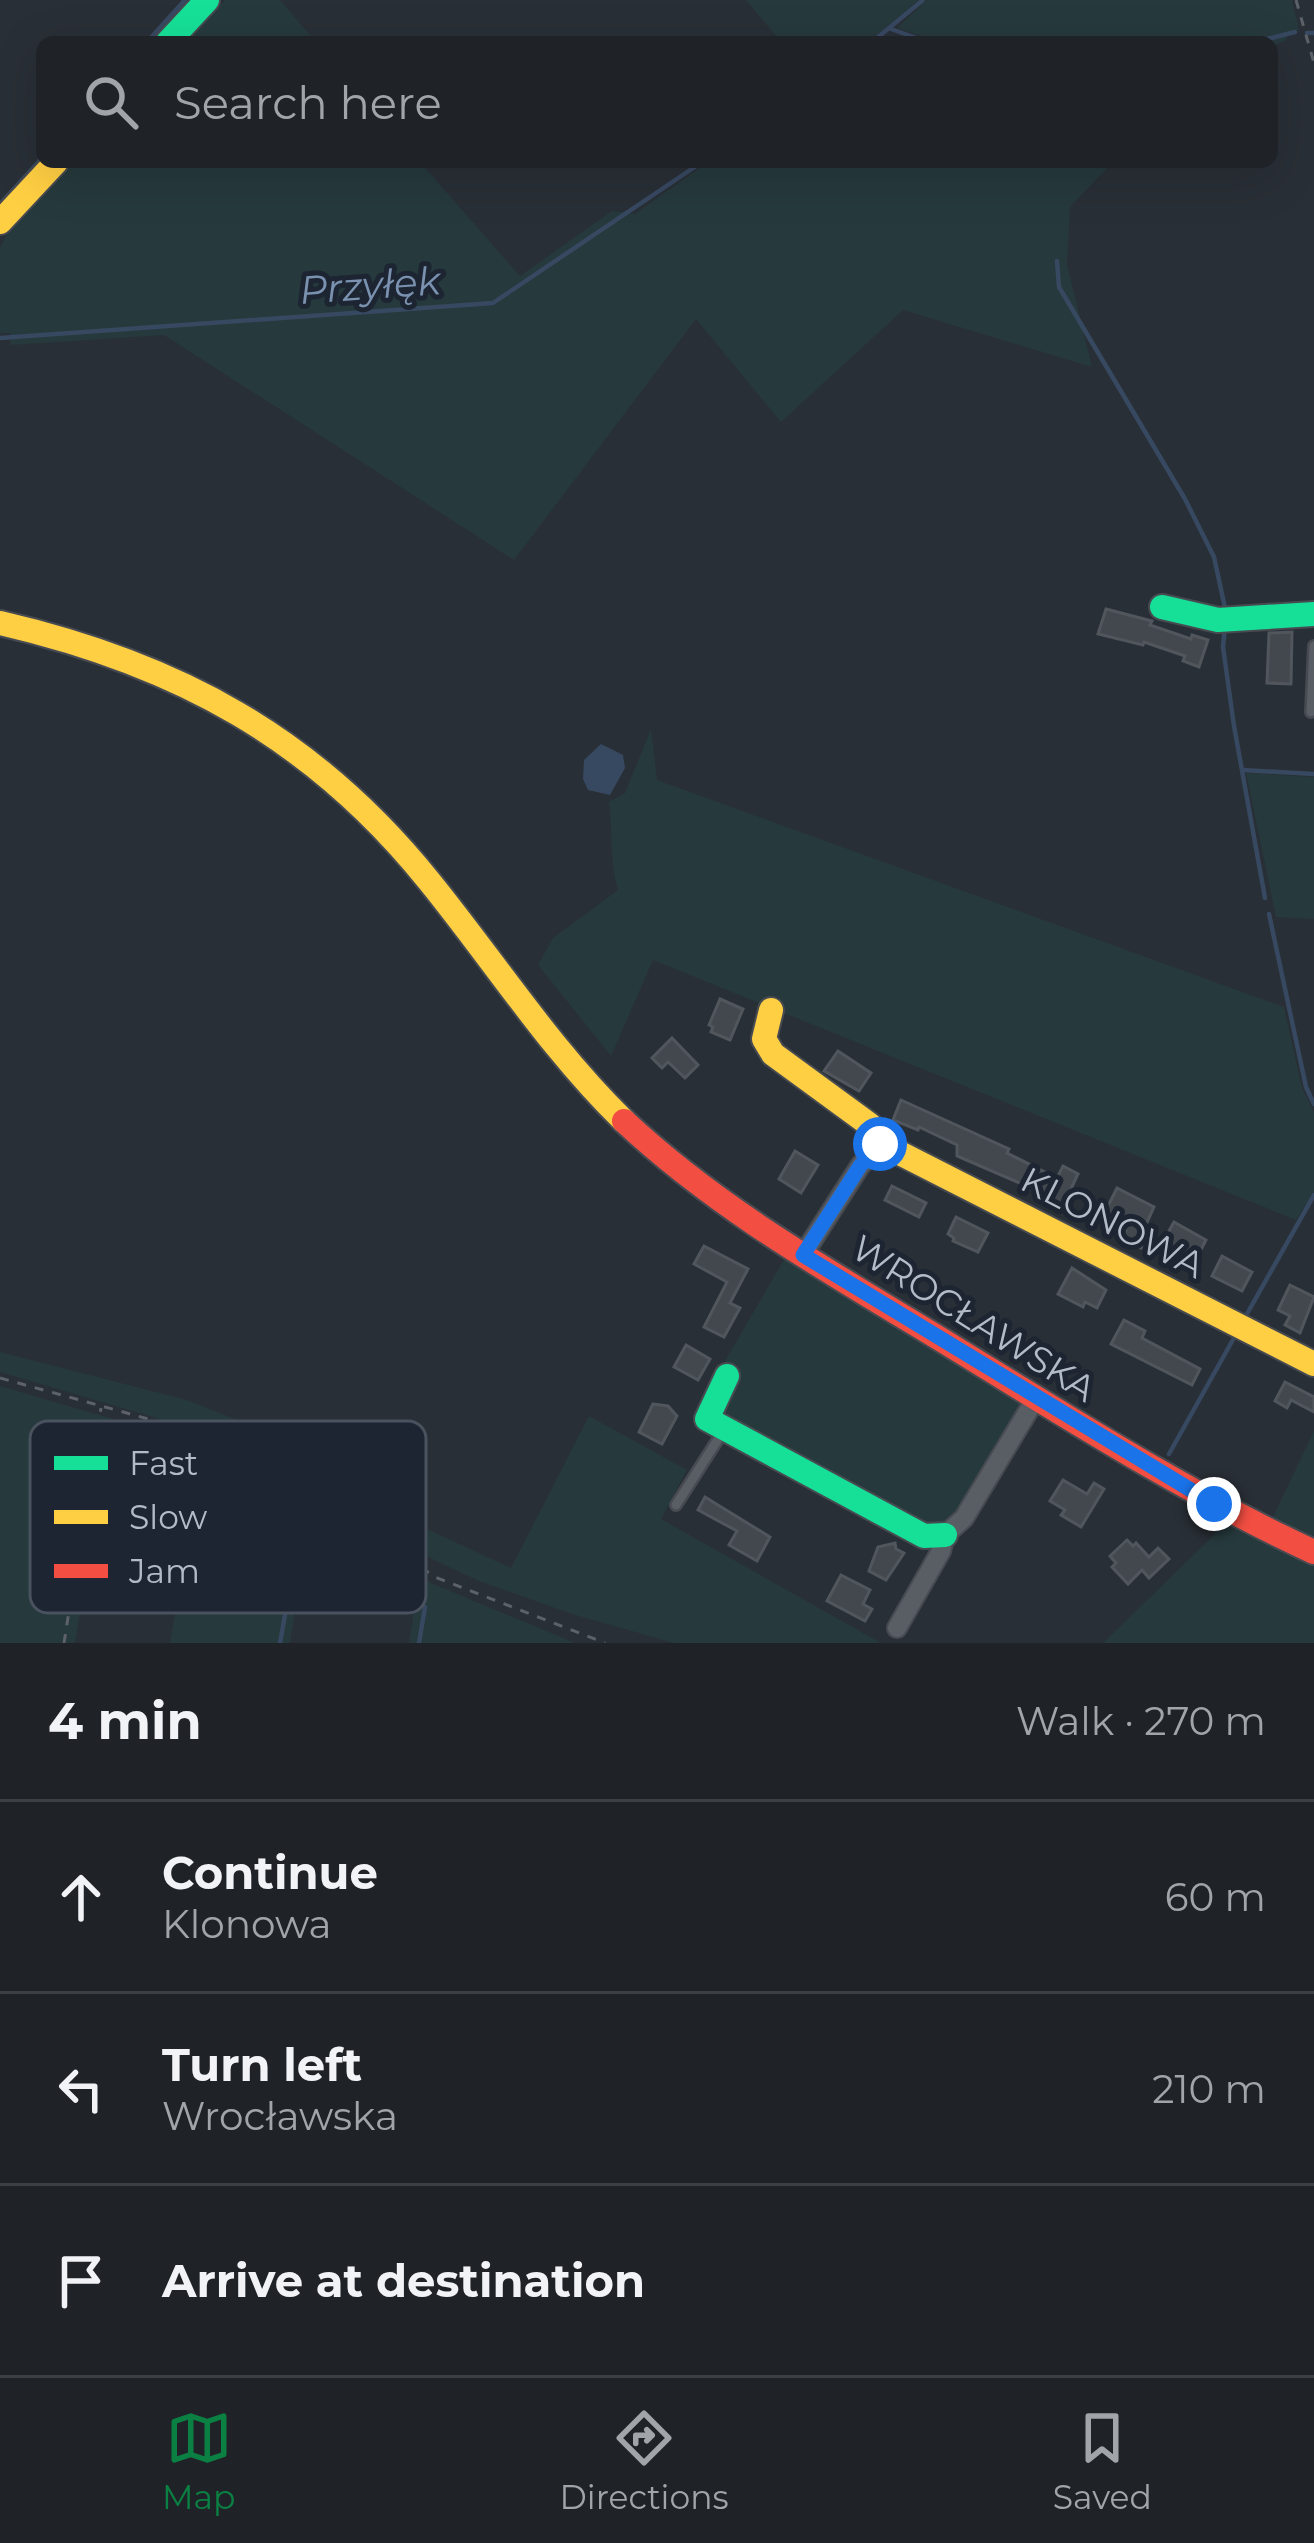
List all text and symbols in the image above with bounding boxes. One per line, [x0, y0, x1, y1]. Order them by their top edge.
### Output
search box [36, 36, 1278, 168]
icon: search [78, 69, 144, 135]
text: Search here [174, 75, 442, 130]
water label: Przyłęk [298, 256, 444, 314]
route start [853, 1117, 907, 1171]
street label: KLONOWA [1014, 1157, 1212, 1287]
street label: WROCŁAWSKA [844, 1225, 1104, 1411]
legend [30, 1421, 426, 1613]
text: Fast [129, 1443, 198, 1483]
route end [1187, 1477, 1241, 1531]
text: Slow [129, 1497, 207, 1537]
text: Jam [128, 1551, 200, 1591]
text: 4 min [48, 1690, 202, 1752]
text: Walk · 270 m [1016, 1697, 1266, 1745]
text: Continue [162, 1845, 378, 1900]
icon: ahead [48, 1864, 114, 1930]
text: 60 m [1165, 1873, 1266, 1921]
text: Klonowa [162, 1900, 331, 1948]
text: Turn left [162, 2037, 362, 2092]
icon: left [48, 2056, 114, 2122]
text: 210 m [1152, 2065, 1266, 2113]
text: Wrocławska [162, 2092, 398, 2140]
icon: arrive [48, 2248, 114, 2314]
text: Arrive at destination [162, 2253, 645, 2308]
tab: Map [162, 2405, 235, 2517]
tab: Directions [560, 2405, 729, 2517]
tab: Saved [1053, 2405, 1152, 2517]

